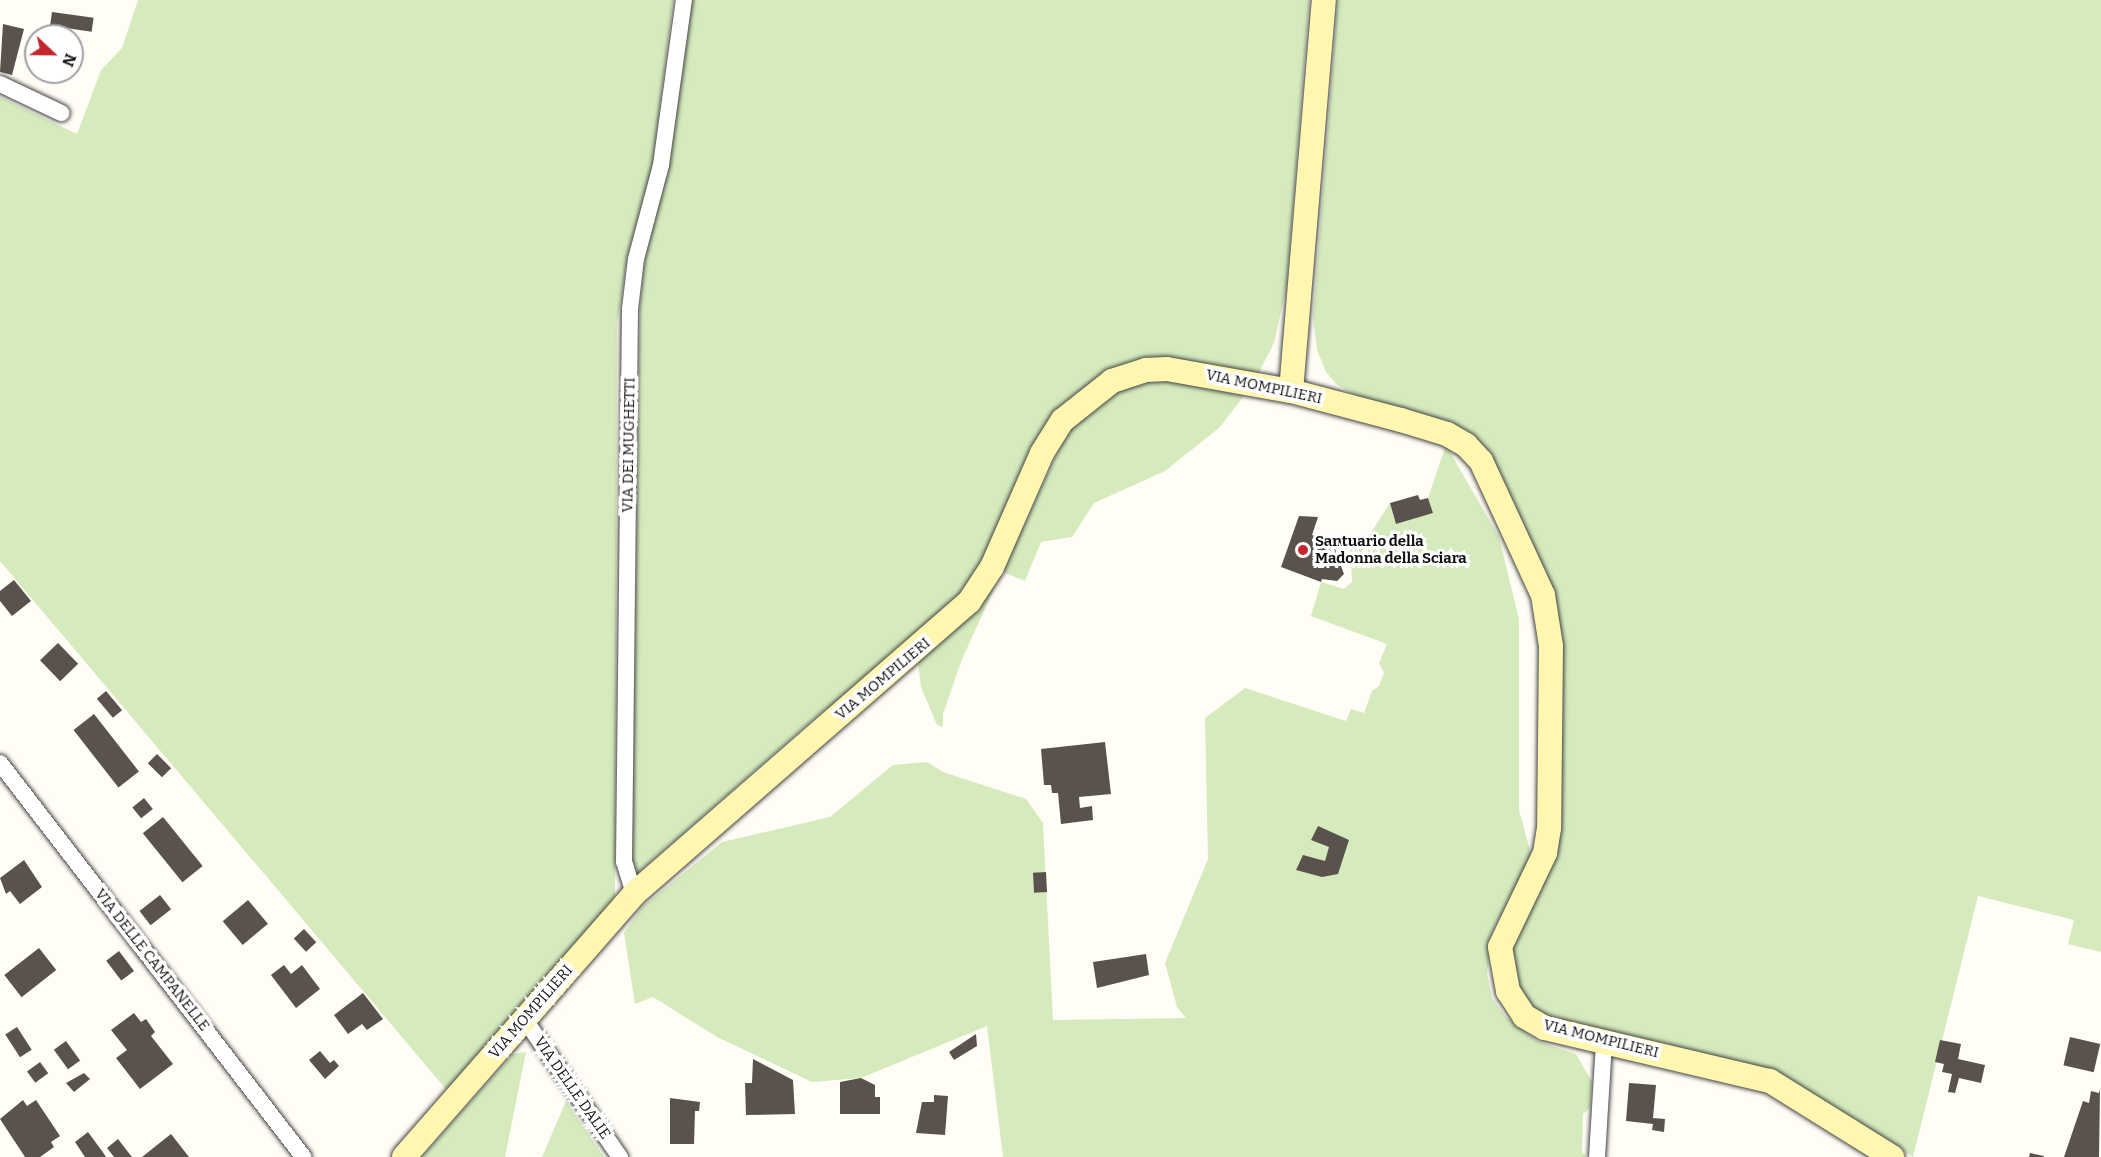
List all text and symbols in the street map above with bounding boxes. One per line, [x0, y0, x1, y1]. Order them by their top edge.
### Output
north arrow [24, 24, 84, 84]
text: N [58, 51, 80, 69]
street label: VIA MOMPILIERI [1204, 366, 1324, 408]
street label: VIA DEI MUGHETTI [619, 377, 639, 513]
place label: Santuario della Madonna della Sciara [1315, 532, 1467, 567]
marker: Santuario della Madonna della Sciara [1296, 543, 1310, 557]
street label: VIA MOMPILIERI [832, 634, 934, 724]
street label: VIA DELLE CAMPANELLE [91, 885, 213, 1035]
street label: VIA MOMPILIERI [485, 961, 577, 1063]
street label: VIA MOMPILIERI [1541, 1016, 1661, 1062]
street label: VIA DELLE DALIE [530, 1033, 614, 1143]

